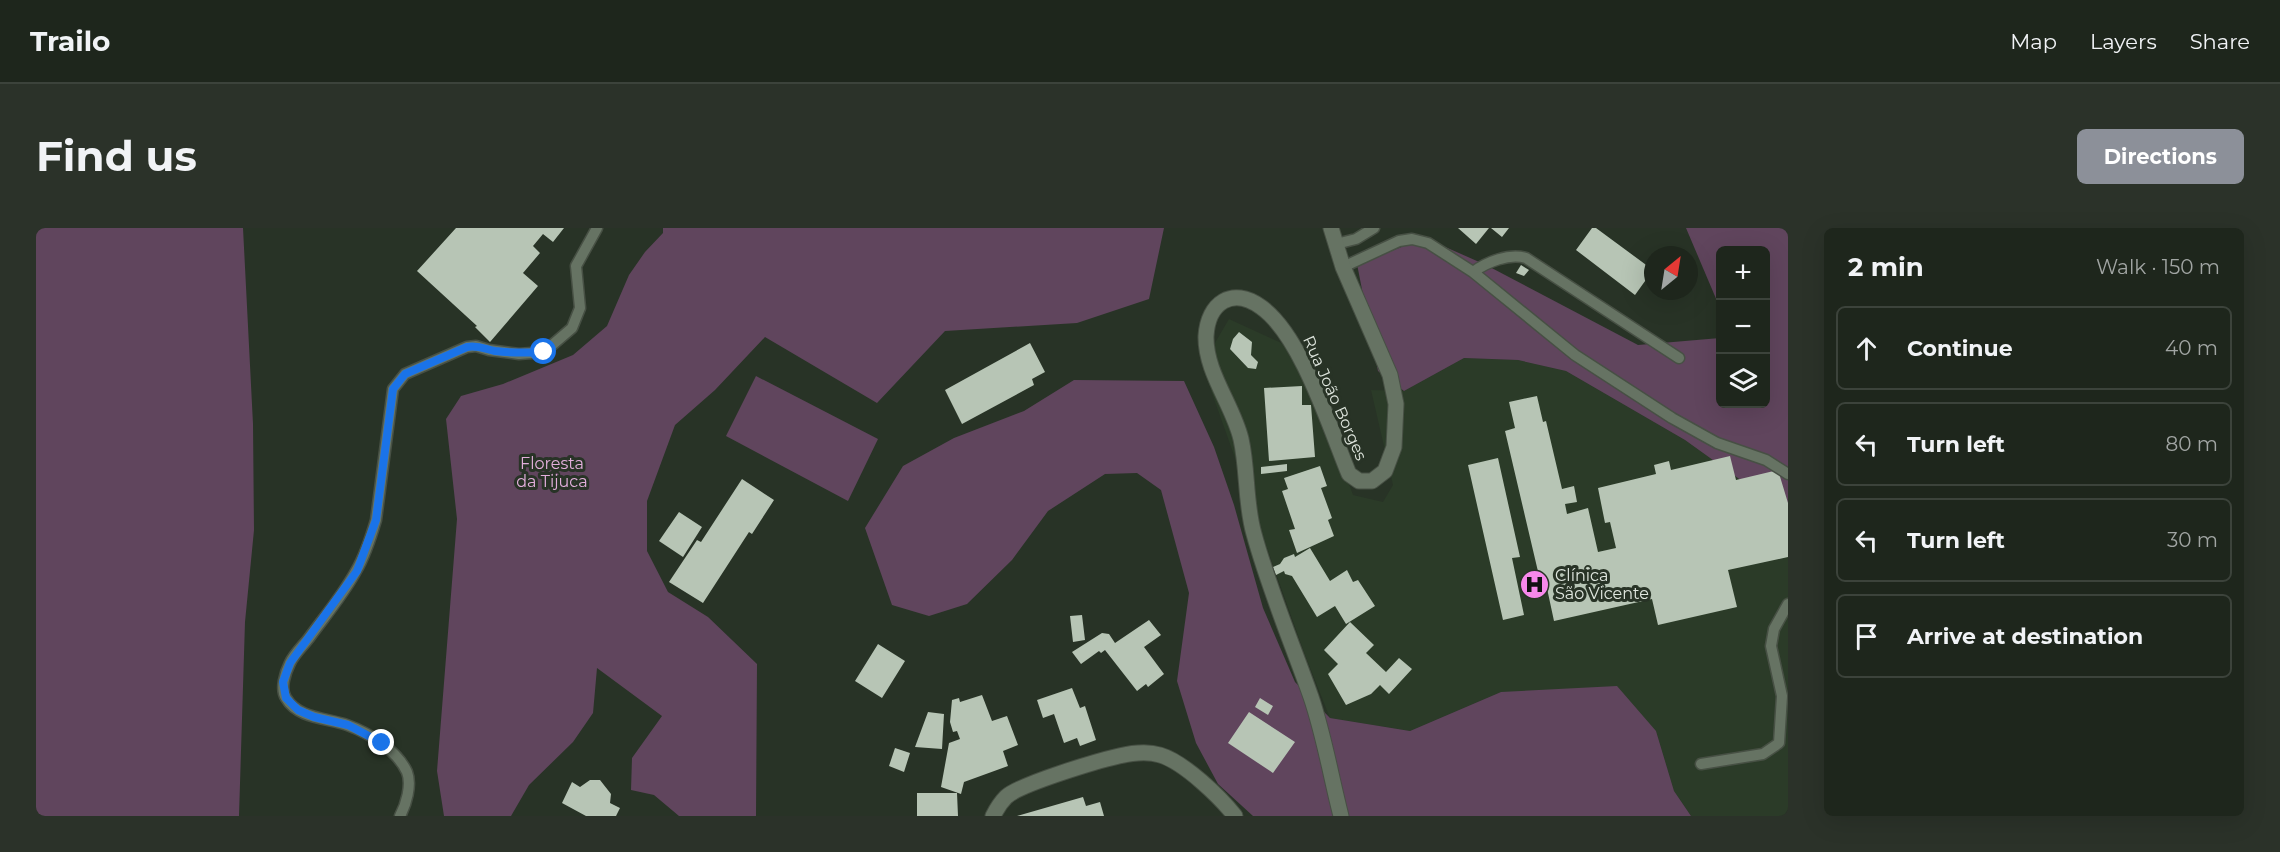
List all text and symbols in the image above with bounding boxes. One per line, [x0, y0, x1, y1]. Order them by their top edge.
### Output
text: Trailo [30, 24, 110, 58]
text: Map [2010, 29, 2057, 54]
text: Layers [2090, 29, 2157, 54]
text: Share [2190, 29, 2250, 54]
button: Directions [2077, 129, 2244, 184]
text: Find us [36, 130, 197, 182]
north arrow [1644, 246, 1698, 300]
map controls [1716, 246, 1770, 408]
button: + [1716, 246, 1770, 300]
text: 2 min [1848, 251, 1924, 283]
text: Walk · 150 m [2096, 255, 2220, 279]
button: − [1716, 300, 1770, 354]
icon: ahead [1850, 332, 1883, 365]
street label: Rua João Borges [1299, 333, 1371, 463]
text: Continue [1907, 335, 2013, 362]
text: 40 m [2165, 336, 2218, 360]
route start [530, 338, 556, 364]
button: layers [1716, 354, 1770, 408]
icon: left [1850, 428, 1883, 461]
text: Turn left [1907, 431, 2005, 458]
text: 80 m [2166, 432, 2218, 456]
park label: Floresta da Tijuca [516, 454, 588, 491]
icon: left [1850, 524, 1883, 557]
text: Turn left [1907, 527, 2005, 554]
text: 30 m [2167, 528, 2218, 552]
place label: Clínica São Vicente [1555, 566, 1649, 603]
hospital icon: Clínica São Vicente [1518, 568, 1550, 600]
icon: arrive [1850, 620, 1883, 653]
text: Arrive at destination [1907, 623, 2143, 650]
route end [368, 729, 394, 755]

